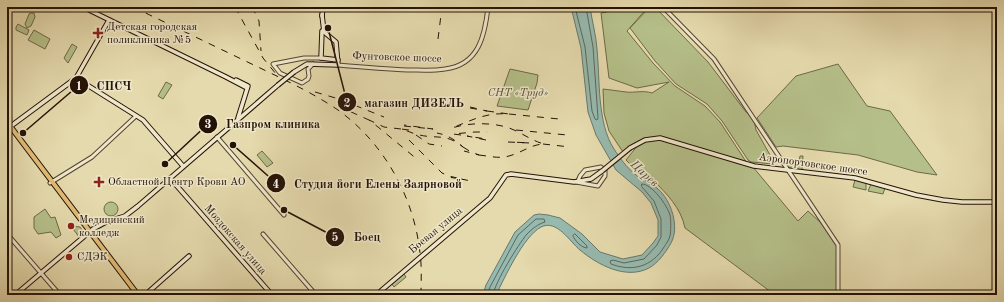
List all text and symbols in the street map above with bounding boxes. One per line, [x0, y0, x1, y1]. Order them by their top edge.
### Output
place label: Детская городская поликлиника №5 [107, 22, 198, 46]
marker: Детская городская поликлиника №5 [92, 27, 104, 39]
street label: Фунтовское шоссе [352, 51, 442, 65]
callout: СПСЧ [69, 73, 140, 97]
text: 1 [76, 81, 82, 93]
text: СПСЧ [96, 81, 132, 93]
park label: СНТ «Труд» [488, 88, 548, 99]
callout: магазин ДИЗЕЛЬ [337, 90, 472, 114]
text: 2 [344, 98, 351, 110]
text: магазин ДИЗЕЛЬ [364, 98, 464, 110]
callout: Газпром клиника [198, 112, 328, 136]
text: 3 [205, 119, 212, 131]
text: Газпром клиника [226, 119, 320, 131]
street label: Аэропортовское шоссе [758, 152, 868, 178]
water label: Царев [627, 158, 660, 190]
callout: Студия йоги Елены Заярновой [266, 171, 469, 195]
marker: Областной Центр Крови АО [93, 176, 105, 188]
place label: Областной Центр Крови АО [108, 177, 246, 188]
text: 4 [273, 179, 280, 191]
text: Студия йоги Елены Заярновой [294, 179, 462, 191]
street label: Моздокская улица [202, 203, 269, 277]
street label: Боевая улица [407, 205, 465, 256]
place label: Медицинский колледж [79, 215, 145, 239]
marker: Медицинский колледж [66, 221, 76, 231]
callout: Боец [325, 225, 389, 249]
text: 5 [332, 231, 339, 244]
text: Боец [353, 232, 381, 244]
marker: СДЭК [64, 252, 74, 262]
place label: СДЭК [77, 252, 108, 263]

